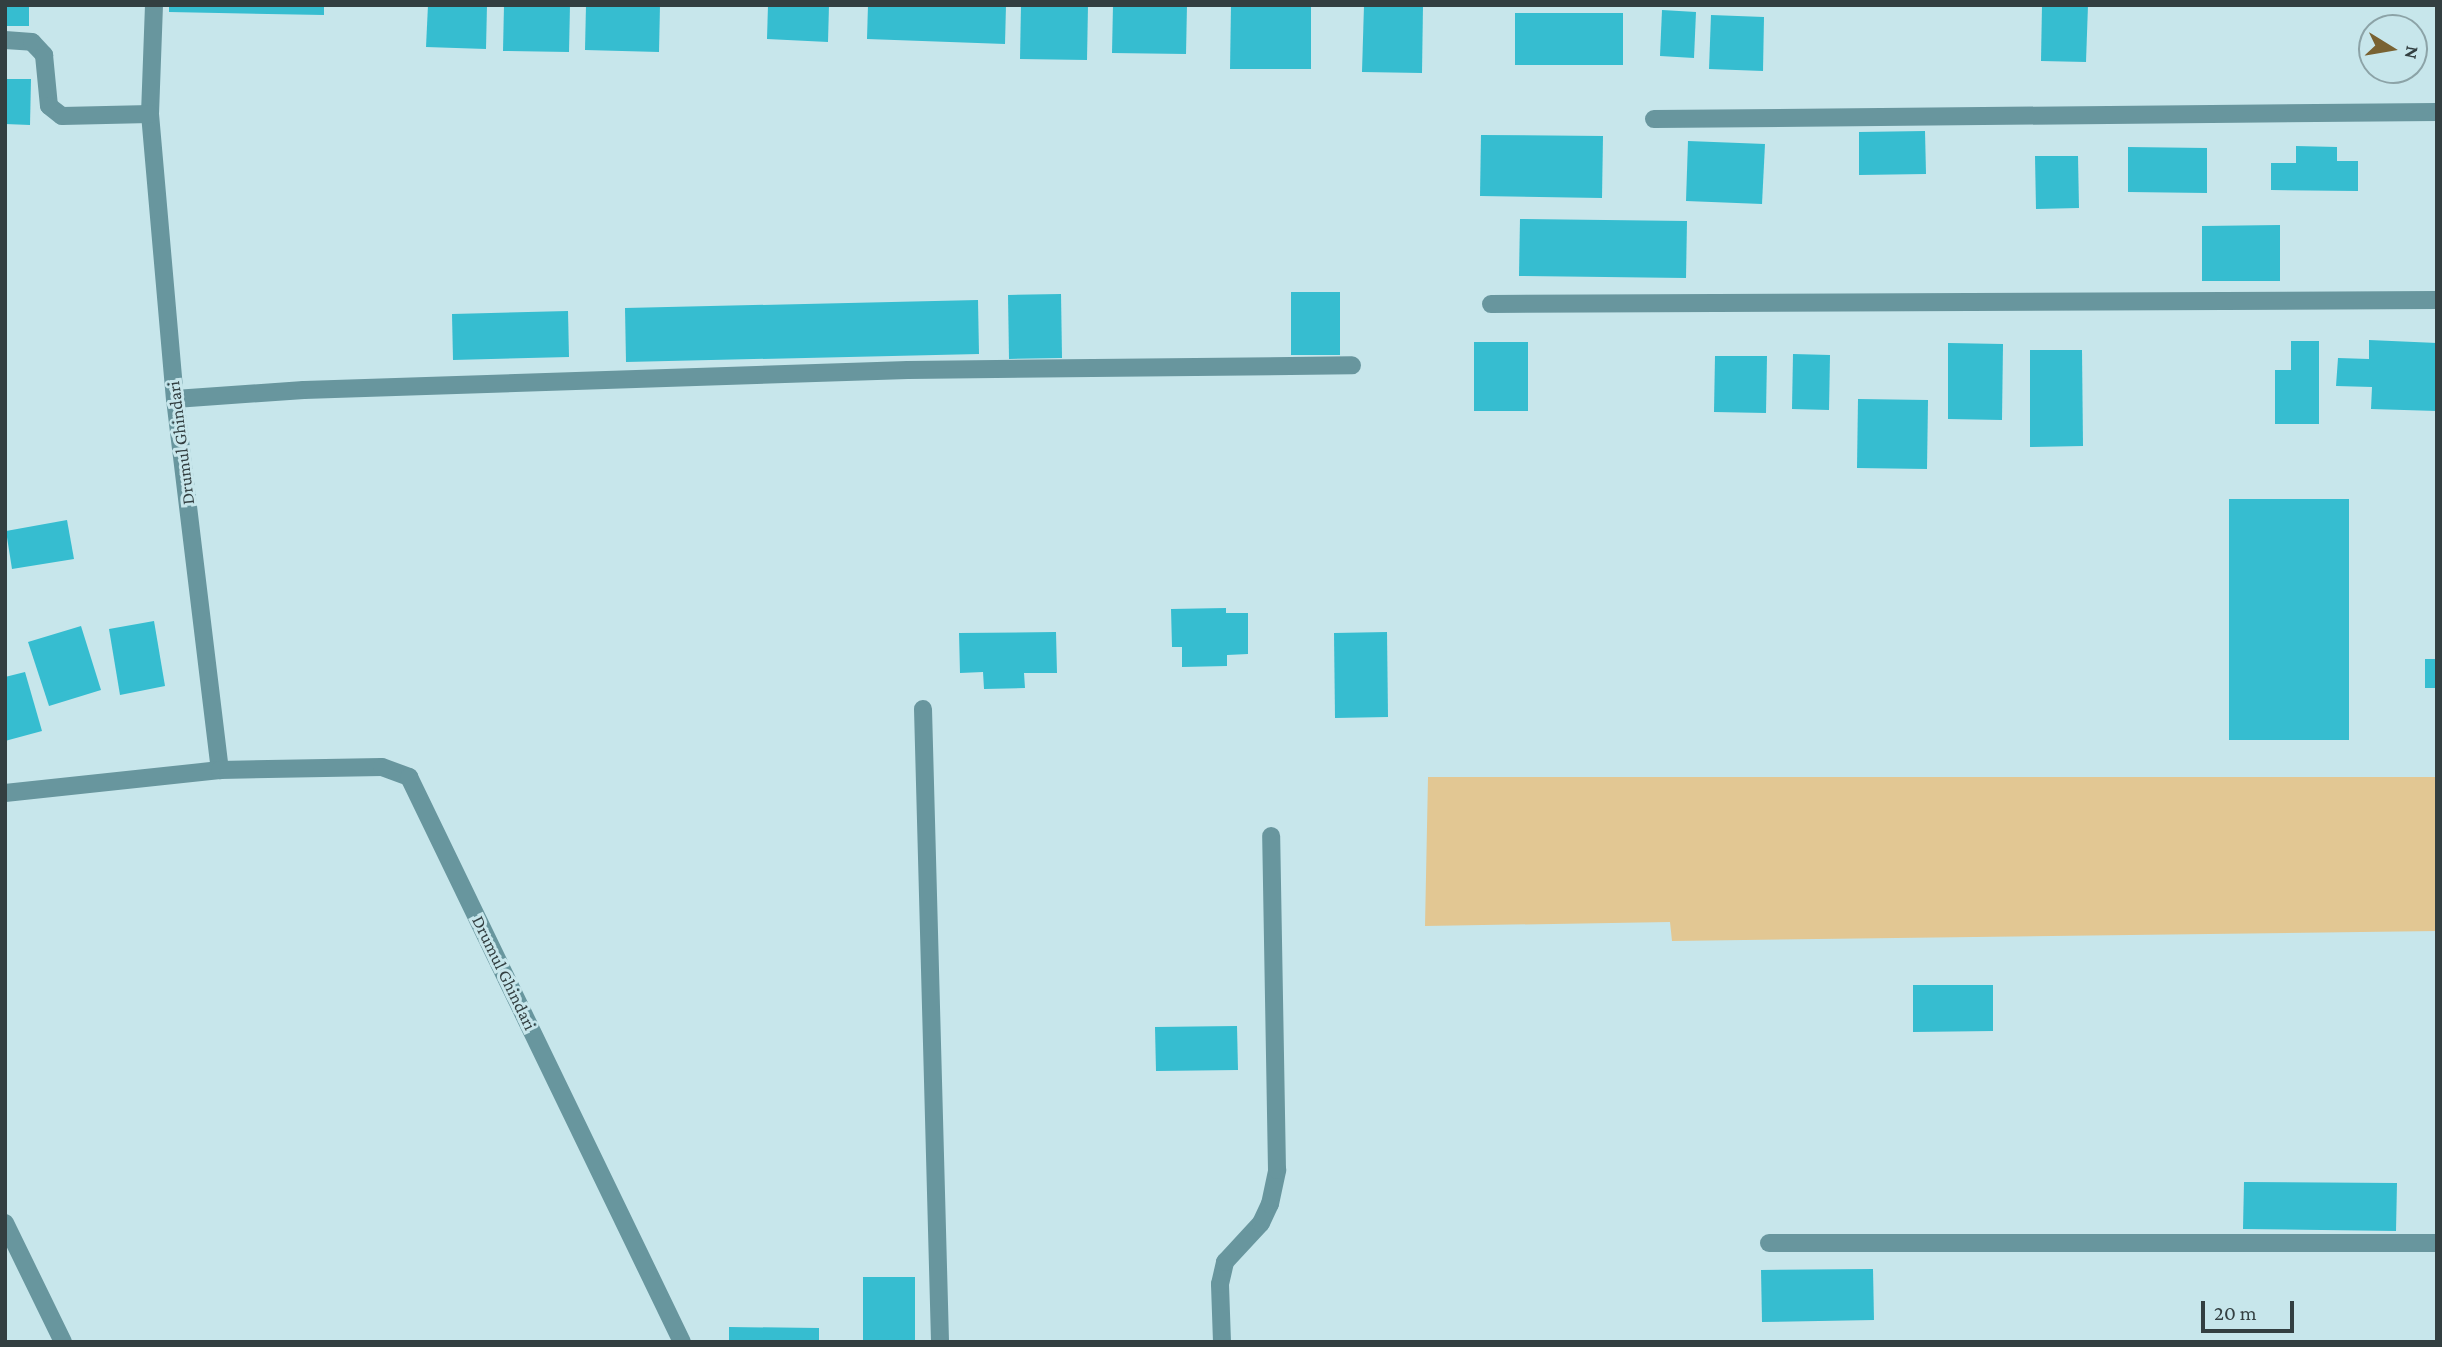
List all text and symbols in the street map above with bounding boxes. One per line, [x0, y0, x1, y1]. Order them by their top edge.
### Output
north arrow [2358, 14, 2428, 84]
text: N [2401, 44, 2424, 61]
street label: Drumul Ghindari [163, 380, 199, 506]
street label: Drumul Ghindari [467, 912, 541, 1034]
scale bar [2204, 1288, 2297, 1332]
text: 20 m [2214, 1301, 2257, 1325]

